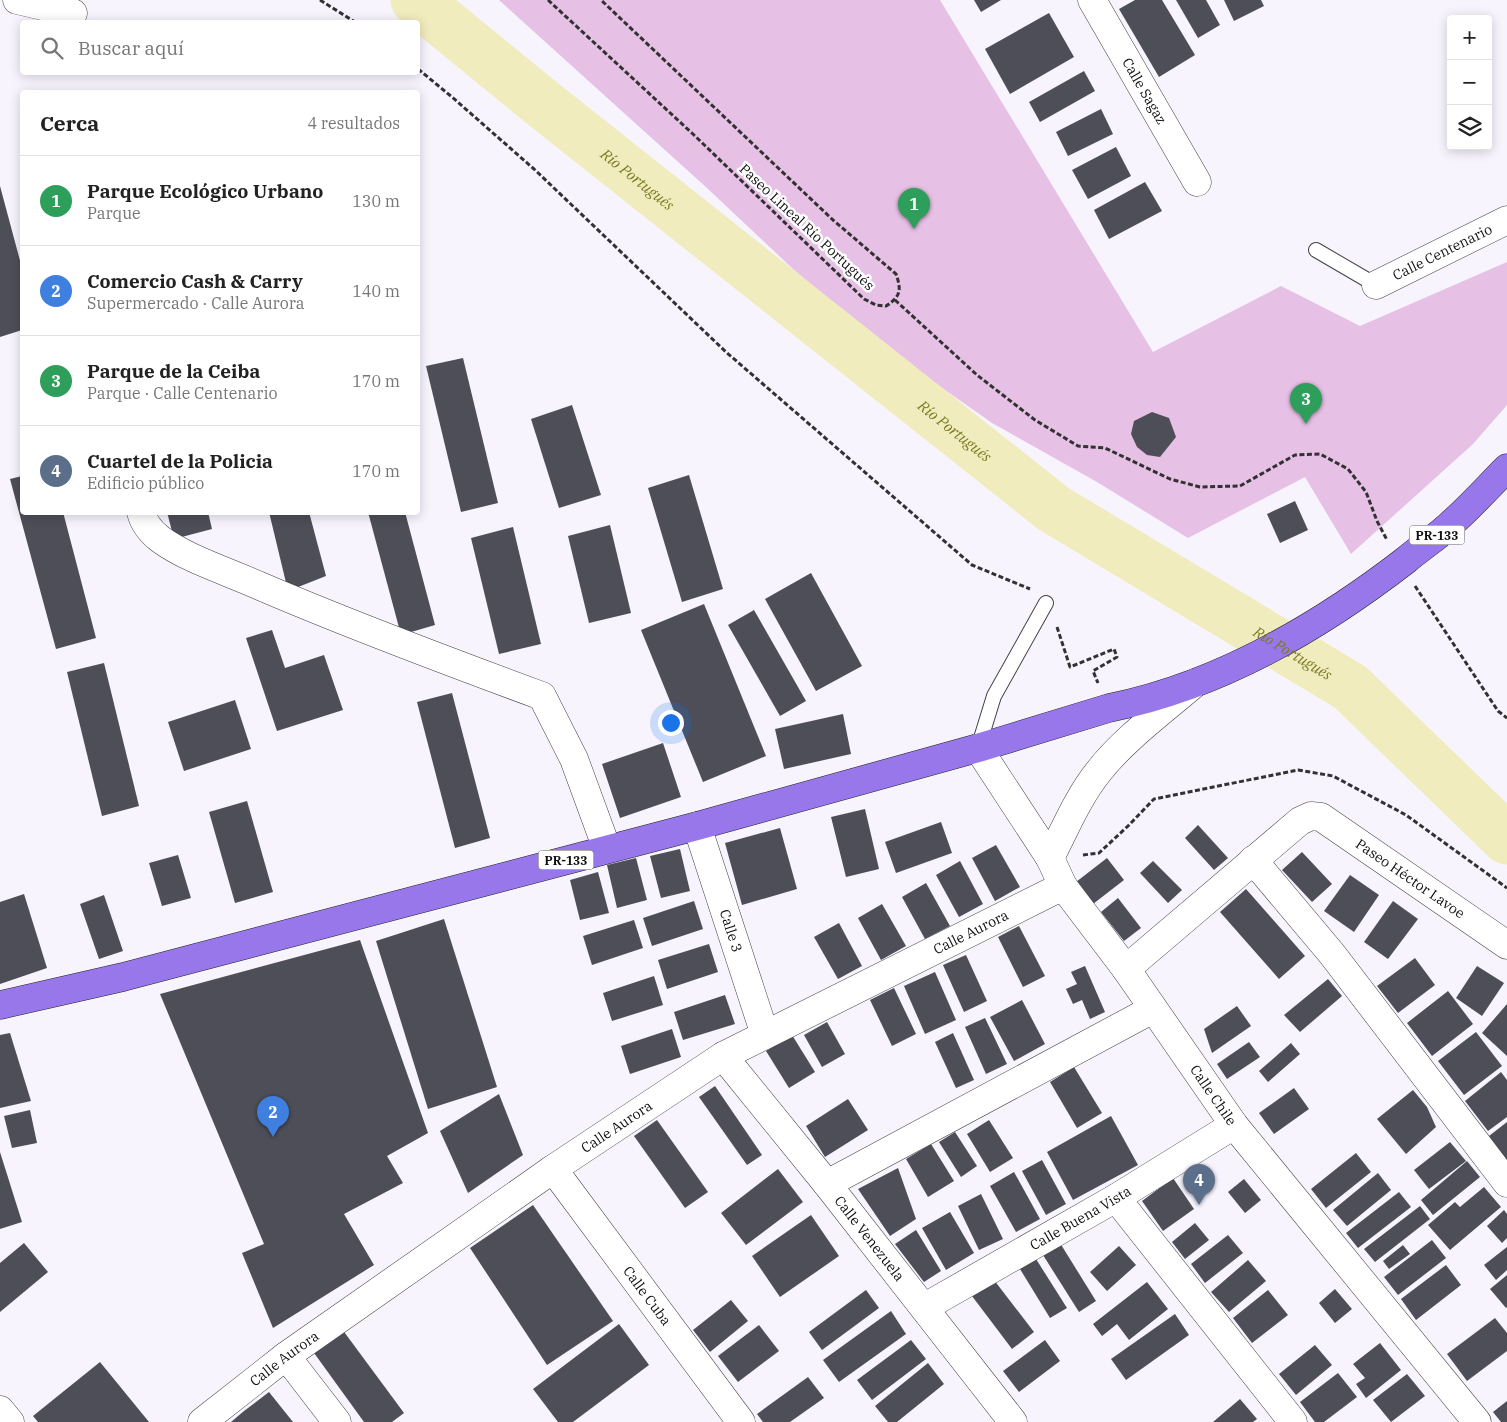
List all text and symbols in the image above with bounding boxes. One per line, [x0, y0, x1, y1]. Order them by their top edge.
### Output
map controls [1447, 15, 1492, 150]
button: + [1447, 15, 1492, 60]
search box [20, 20, 420, 75]
icon: search [38, 34, 66, 62]
text: Buscar aquí [78, 36, 184, 60]
street label: Calle Sagaz [1118, 54, 1171, 127]
button: − [1447, 60, 1492, 105]
button: layers [1447, 105, 1492, 150]
text: Cerca [40, 109, 99, 137]
text: 4 resultados [308, 113, 400, 133]
water label: Río Portugués [596, 143, 679, 214]
street label: Paseo Lineal Río Portugués [736, 160, 878, 294]
text: Parque Ecológico Urbano [87, 179, 323, 203]
pin: 1 [898, 188, 930, 229]
text: 1 [51, 191, 61, 211]
text: 130 m [352, 191, 400, 211]
text: Parque [87, 203, 141, 223]
street label: Calle Centenario [1390, 220, 1495, 284]
text: Comercio Cash & Carry [87, 269, 303, 293]
text: 2 [51, 281, 61, 301]
text: 140 m [352, 281, 400, 301]
text: Supermercado · Calle Aurora [87, 293, 305, 313]
text: Parque de la Ceiba [87, 359, 260, 383]
text: 3 [51, 371, 61, 391]
text: 170 m [352, 371, 400, 391]
text: Parque · Calle Centenario [87, 383, 277, 403]
pin: 3 [1290, 383, 1322, 424]
water label: Río Portugués [914, 395, 996, 466]
text: Cuartel de la Policia [87, 449, 273, 473]
text: 4 [51, 461, 61, 481]
text: 170 m [352, 461, 400, 481]
text: Edificio público [87, 473, 204, 493]
road number: PR-133 [1410, 526, 1464, 544]
water label: Río Portugués [1249, 621, 1336, 684]
your location [658, 710, 684, 736]
street label: Paseo Héctor Lavoe [1352, 835, 1468, 922]
road number: PR-133 [538, 850, 594, 870]
street label: Calle Aurora [930, 906, 1012, 958]
street label: Calle 3 [716, 907, 746, 954]
street label: Calle Chile [1186, 1061, 1241, 1129]
pin: 2 [257, 1096, 289, 1137]
street label: Calle Aurora [577, 1097, 656, 1157]
pin: 4 [1183, 1164, 1215, 1205]
street label: Calle Buena Vista [1027, 1182, 1135, 1254]
street label: Calle Venezuela [831, 1192, 909, 1285]
street label: Calle Cuba [619, 1262, 675, 1329]
street label: Calle Aurora [246, 1327, 323, 1390]

